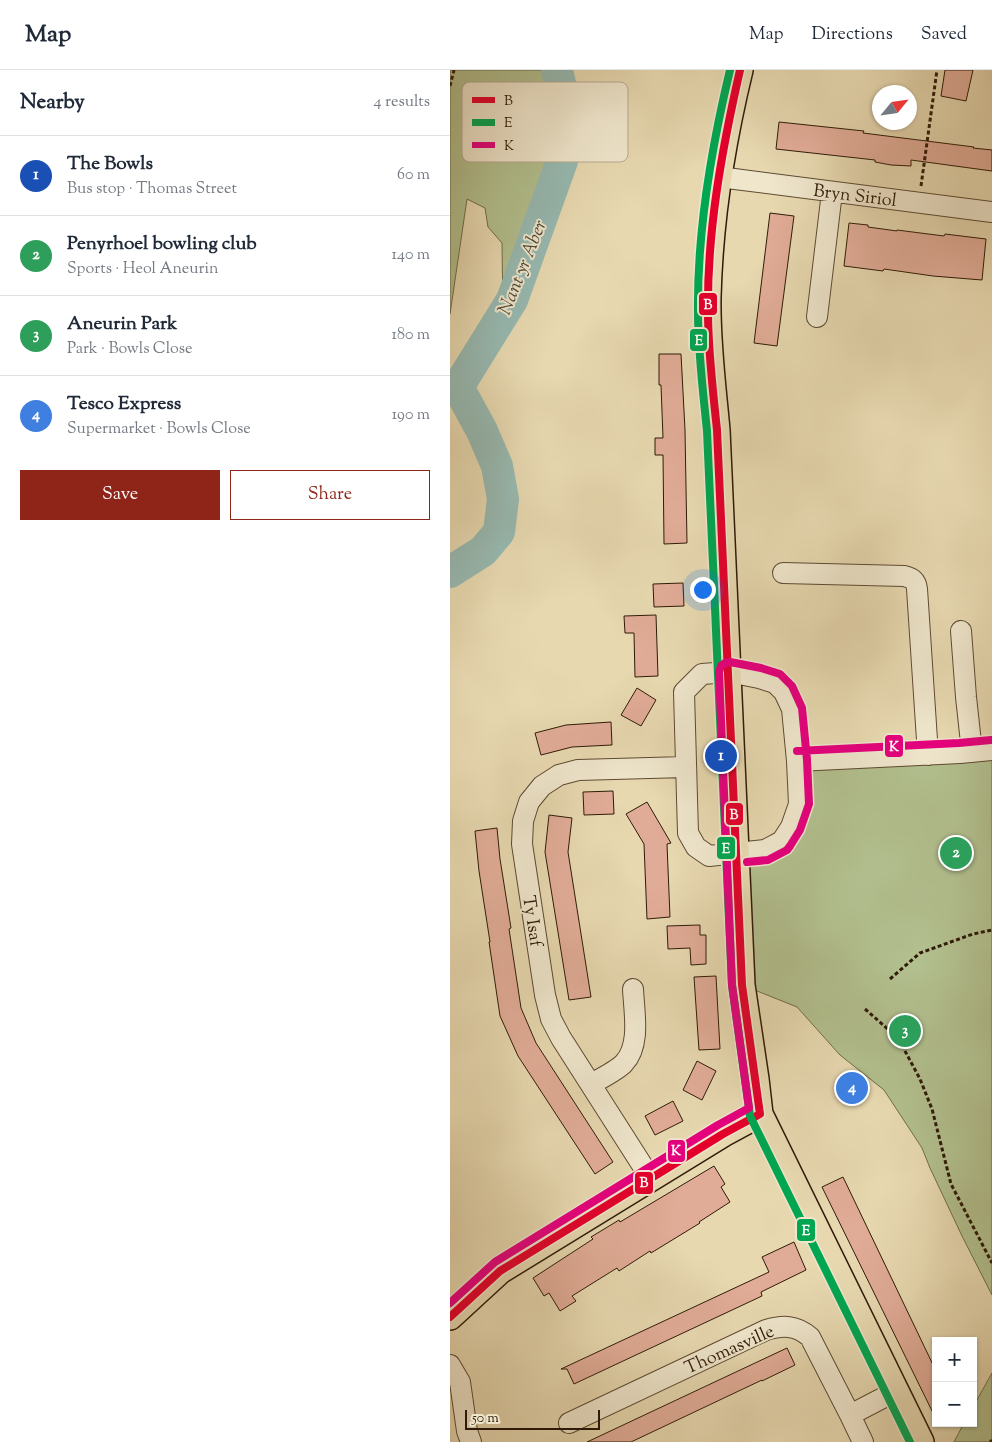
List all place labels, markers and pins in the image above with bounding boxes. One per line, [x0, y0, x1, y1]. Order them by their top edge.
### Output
pin: 1 [705, 737, 737, 775]
pin: 2 [940, 834, 972, 872]
pin: 3 [889, 1012, 921, 1050]
pin: 4 [836, 1069, 868, 1107]

